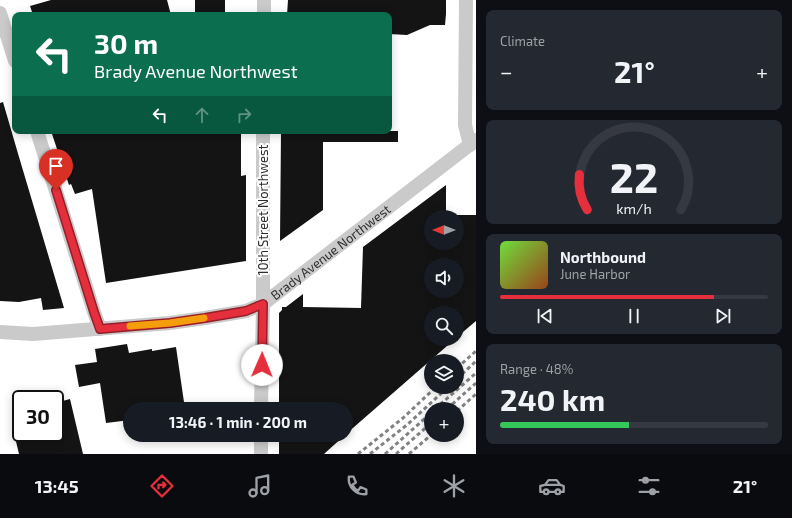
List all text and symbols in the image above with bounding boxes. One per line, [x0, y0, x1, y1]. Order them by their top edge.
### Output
text: 30 m [94, 26, 158, 60]
icon: left [28, 28, 80, 80]
text: Climate [500, 33, 545, 49]
text: 21° [614, 53, 655, 89]
text: − [500, 58, 513, 84]
text: + [756, 58, 768, 84]
text: Brady Avenue Northwest [94, 60, 298, 82]
icon: left [149, 104, 171, 126]
icon: ahead [191, 104, 213, 126]
icon: right [233, 104, 255, 126]
street label: 10th Street Northwest [255, 144, 271, 275]
pin [39, 149, 73, 190]
text: 22 [610, 151, 658, 201]
icon: arrive [45, 155, 67, 177]
text: km/h [616, 200, 652, 217]
street label: Brady Avenue Northwest [267, 201, 394, 303]
north arrow [424, 210, 464, 250]
map controls [424, 210, 464, 442]
text: Northbound [560, 248, 646, 266]
button: sound [424, 258, 464, 298]
text: June Harbor [560, 266, 630, 282]
icon: previous [534, 305, 556, 327]
icon: pause [623, 305, 645, 327]
icon: next [712, 305, 734, 327]
button: search [424, 306, 464, 346]
position arrow [241, 344, 283, 386]
button: layers [424, 354, 464, 394]
text: Range · 48% [500, 361, 573, 377]
text: 240 km [500, 381, 605, 417]
speed limit sign: 30 [12, 390, 64, 442]
button: + [424, 402, 464, 442]
text: 13:46 · 1 min · 200 m [169, 413, 307, 431]
icon: directions [148, 472, 176, 500]
icon: music [246, 472, 274, 500]
icon: phone [343, 472, 371, 500]
icon: climate [440, 472, 468, 500]
icon: car [538, 472, 566, 500]
icon: filters [635, 472, 663, 500]
text: 13:45 [35, 475, 79, 497]
text: 21° [733, 475, 757, 497]

